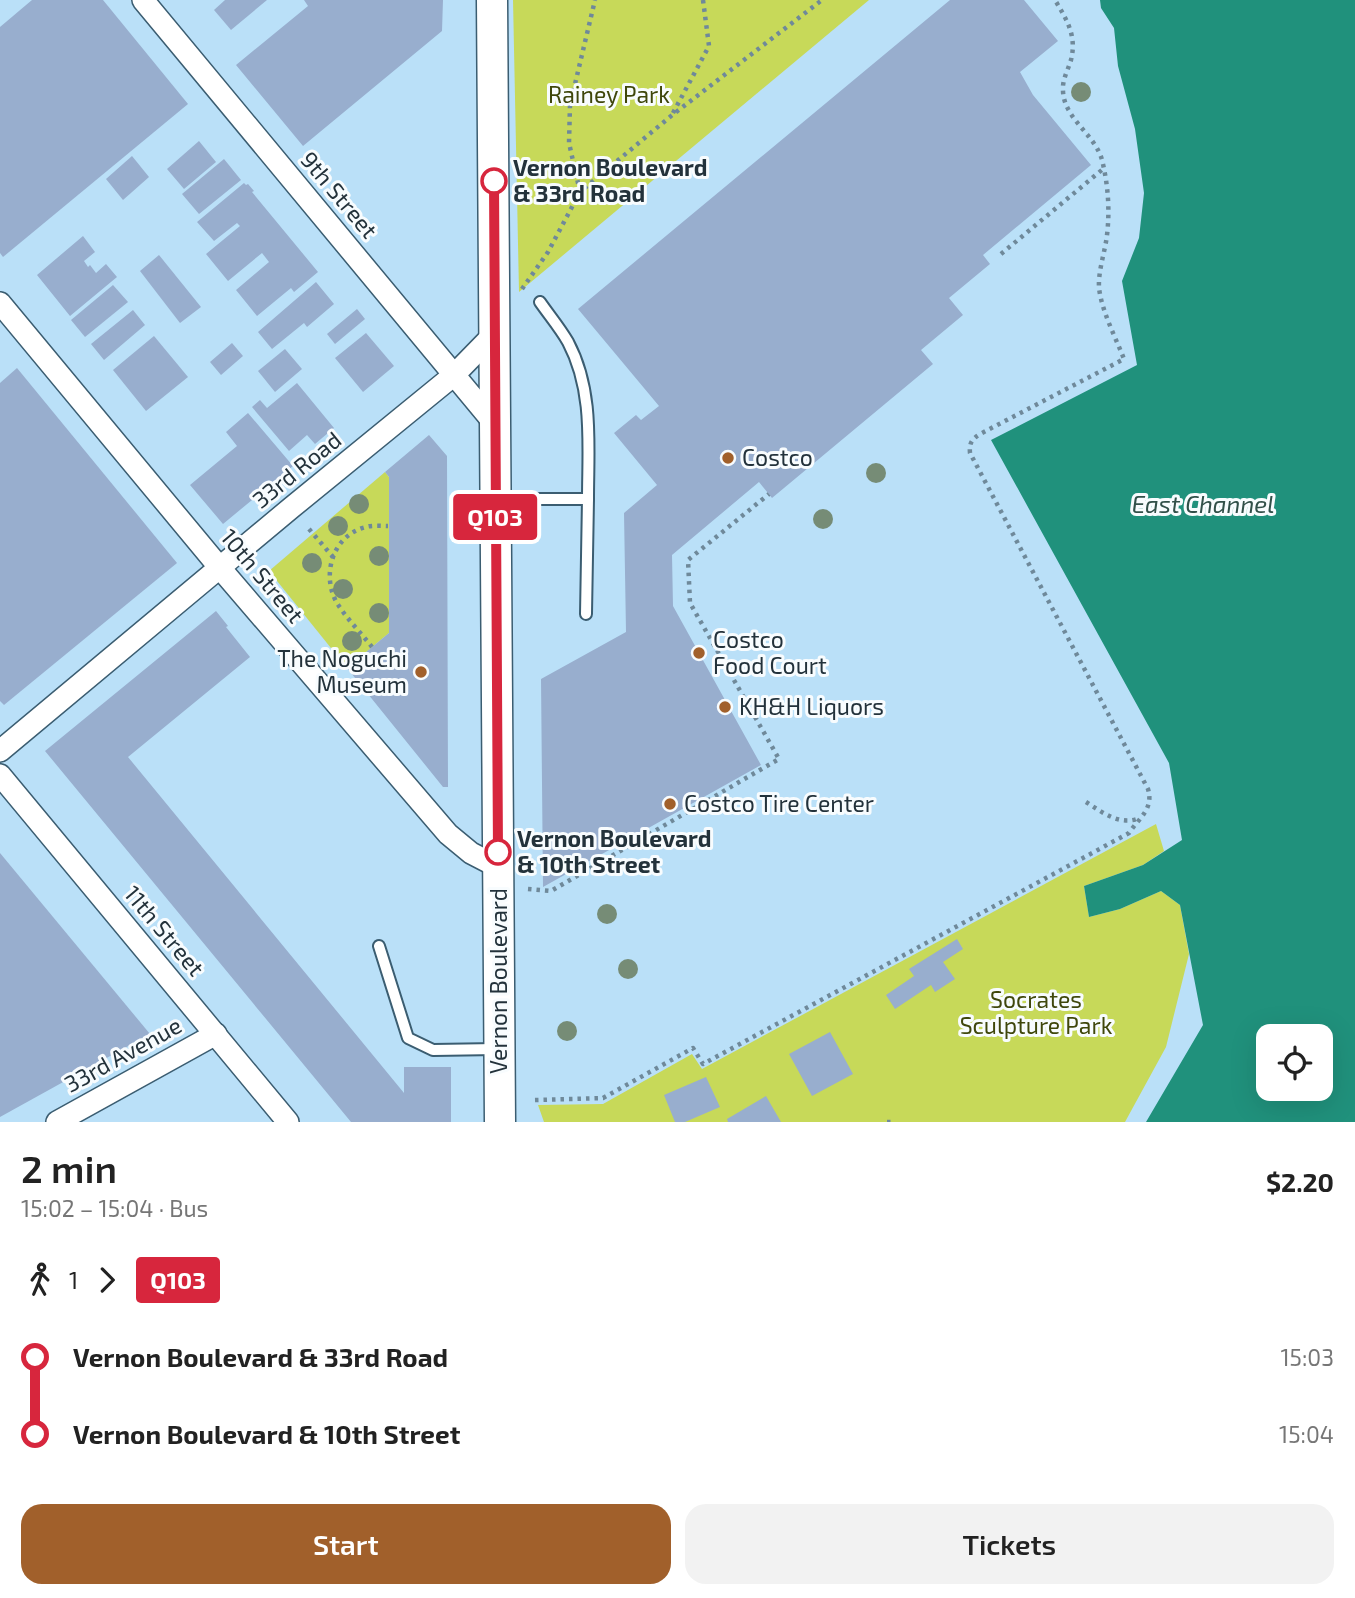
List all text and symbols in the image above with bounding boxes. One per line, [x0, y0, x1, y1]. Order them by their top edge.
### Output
park label: Rainey Park [548, 80, 670, 108]
street label: 9th Street [296, 145, 384, 243]
place label: Vernon Boulevard & 33rd Road [513, 153, 708, 207]
marker: Vernon Boulevard & 33rd Road [481, 168, 507, 194]
street label: 33rd Road [246, 425, 346, 513]
place label: Costco [742, 443, 813, 471]
marker: Costco [720, 450, 736, 466]
water label: East Channel [1132, 489, 1274, 518]
line badge: Q103 [446, 494, 544, 540]
text: Q103 [467, 502, 523, 531]
street label: 10th Street [215, 523, 310, 628]
place label: Costco Food Court [713, 625, 827, 679]
place label: The Noguchi Museum [277, 644, 407, 698]
marker: Costco Food Court [691, 645, 707, 661]
marker: The Noguchi Museum [413, 664, 429, 680]
place label: KH&H Liquors [739, 692, 884, 720]
marker: KH&H Liquors [717, 699, 733, 715]
place label: Costco Tire Center [684, 789, 874, 817]
marker: Costco Tire Center [662, 796, 678, 812]
place label: Vernon Boulevard & 10th Street [517, 824, 712, 878]
marker: Vernon Boulevard & 10th Street [485, 839, 511, 865]
street label: 11th Street [119, 879, 211, 981]
street label: Vernon Boulevard [484, 888, 512, 1074]
park label: Socrates Sculpture Park [960, 985, 1113, 1039]
street label: 33rd Avenue [59, 1011, 186, 1098]
map controls [1256, 1024, 1333, 1101]
button: locate [1256, 1024, 1333, 1101]
text: 2 min [21, 1145, 117, 1191]
text: $2.20 [1266, 1166, 1334, 1197]
text: 15:02 – 15:04 · Bus [21, 1194, 208, 1222]
icon: walk [21, 1261, 59, 1299]
icon: forward [88, 1261, 126, 1299]
text: Q103 [150, 1265, 206, 1294]
text: 1 [69, 1266, 78, 1294]
text: Vernon Boulevard & 33rd Road [73, 1341, 448, 1372]
text: 15:03 [1280, 1343, 1334, 1371]
text: Vernon Boulevard & 10th Street [73, 1418, 460, 1449]
text: 15:04 [1279, 1420, 1334, 1448]
button: Start [21, 1504, 671, 1584]
button: Tickets [685, 1504, 1334, 1584]

